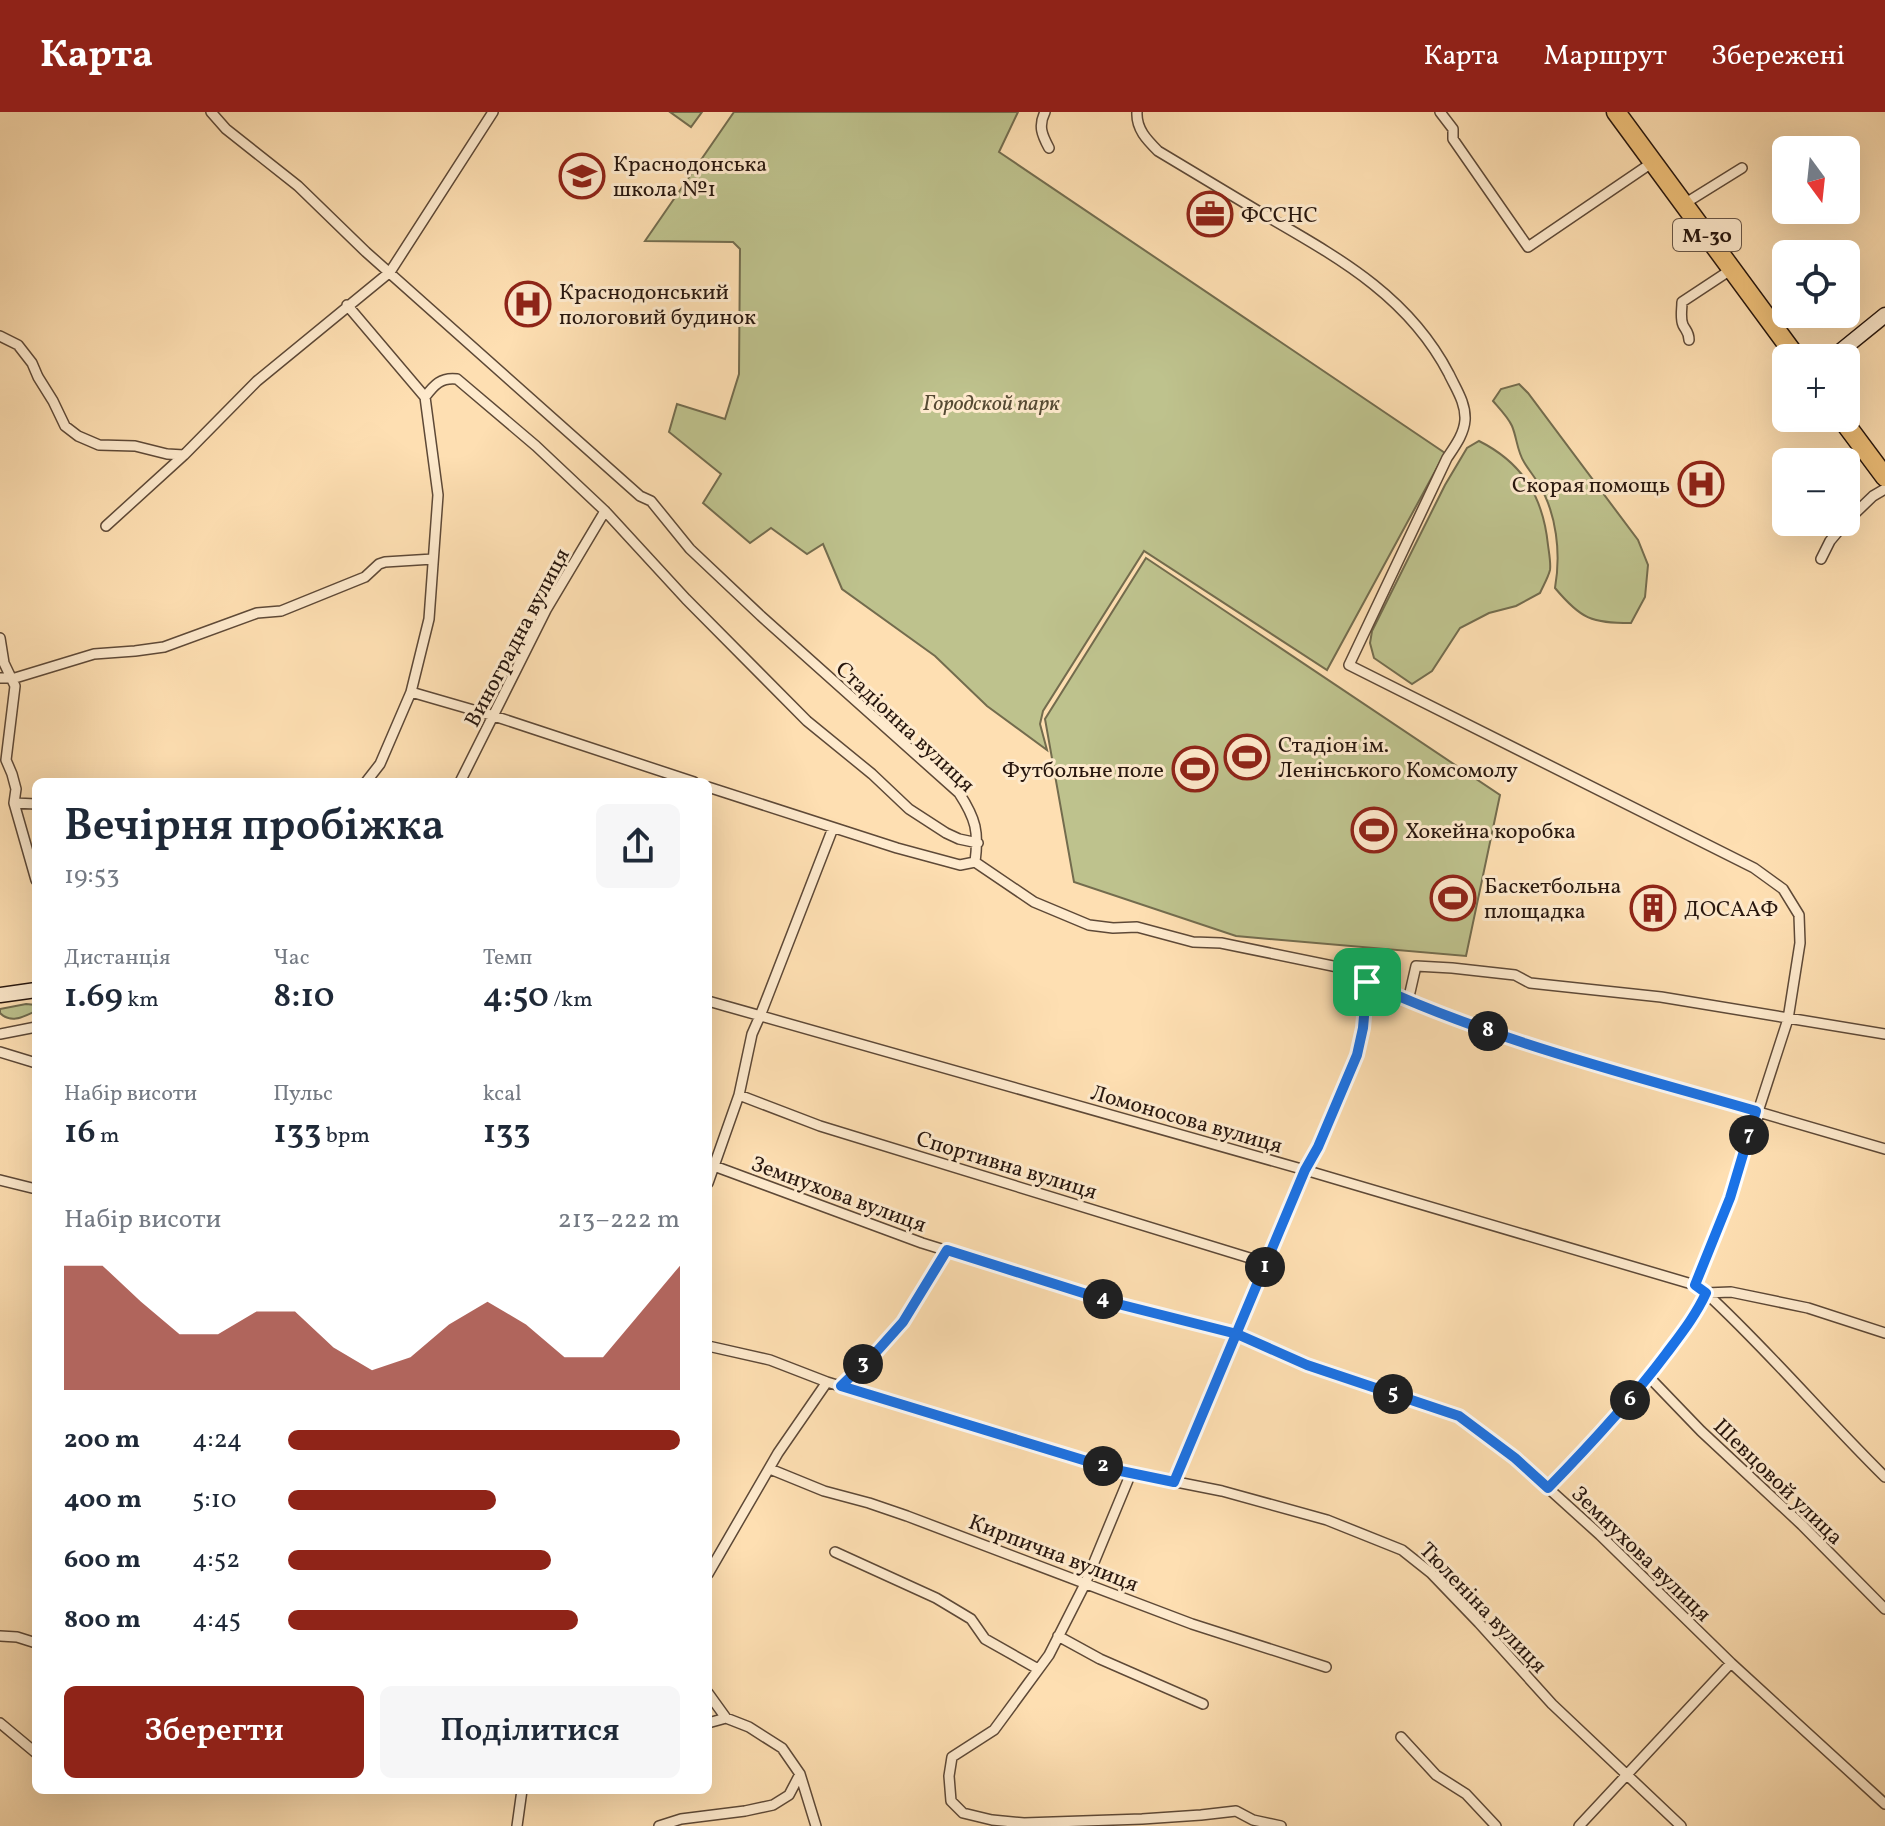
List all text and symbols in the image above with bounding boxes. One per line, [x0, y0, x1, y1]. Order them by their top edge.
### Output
text: Карта [40, 30, 153, 83]
text: Карта [1424, 37, 1499, 76]
text: Маршрут [1543, 37, 1667, 76]
text: Збережені [1711, 37, 1845, 76]
north arrow [1772, 136, 1860, 224]
map controls [1772, 136, 1860, 536]
place label: Краснодонська школа №1 [613, 150, 767, 206]
school or university icon: Краснодонська школа №1 [558, 152, 606, 200]
office icon: ФССНС [1186, 190, 1234, 238]
place label: ФССНС [1241, 201, 1318, 232]
road number: М-30 [1673, 219, 1741, 251]
button: locate [1772, 240, 1860, 328]
place label: Краснодонський пологовий будинок [559, 278, 756, 334]
hospital icon: Краснодонський пологовий будинок [504, 280, 552, 328]
button: + [1772, 344, 1860, 432]
park label: Городской парк [923, 389, 1060, 420]
button: − [1772, 448, 1860, 536]
hospital icon: Скорая помощь [1677, 460, 1725, 508]
place label: Скорая помощь [1512, 471, 1670, 502]
street label: Виноградна вулиця [458, 543, 579, 733]
street label: Стадіонна вулиця [828, 655, 981, 801]
place label: Стадіон ім. Ленінського Комсомолу [1278, 731, 1518, 787]
sports icon: Стадіон ім. Ленінського Комсомолу [1223, 733, 1271, 781]
sports icon: Футбольне поле [1171, 745, 1219, 793]
place label: Футбольне поле [1002, 756, 1164, 787]
text: Вечірня пробіжка [64, 797, 445, 858]
button: share [596, 804, 680, 888]
sports icon: Хокейна коробка [1350, 806, 1398, 854]
place label: Хокейна коробка [1405, 817, 1576, 848]
text: 19:53 [64, 858, 120, 894]
place label: Баскетбольна площадка [1484, 872, 1622, 928]
sports icon: Баскетбольна площадка [1429, 874, 1477, 922]
building icon: ДОСААФ [1629, 884, 1677, 932]
place label: ДОСААФ [1684, 895, 1778, 926]
text: Дистанція [64, 943, 170, 974]
text: Час [273, 943, 310, 974]
text: Темп [483, 943, 532, 974]
pin [1333, 948, 1401, 1016]
icon: arrive [1345, 960, 1389, 1004]
text: 1.69 [64, 974, 123, 1021]
text: 8:10 [273, 974, 335, 1021]
text: 4:50 [483, 974, 549, 1021]
text: km [123, 985, 159, 1016]
text: /km [549, 985, 593, 1016]
pin: 8 [1468, 1011, 1508, 1051]
text: 8 [1482, 1015, 1494, 1046]
street label: Ломоносова вулиця [1087, 1078, 1286, 1163]
text: Набір висоти [64, 1079, 197, 1110]
text: Пульс [273, 1079, 333, 1110]
text: kcal [483, 1079, 522, 1110]
text: 16 [64, 1110, 96, 1157]
text: 133 [273, 1110, 321, 1157]
text: 133 [483, 1110, 531, 1157]
pin: 7 [1729, 1115, 1769, 1155]
text: 7 [1744, 1119, 1754, 1150]
text: m [96, 1121, 119, 1152]
text: bpm [321, 1121, 370, 1152]
street label: Спортивна вулиця [912, 1124, 1101, 1209]
street label: Земнухова вулиця [746, 1149, 930, 1241]
text: Набір висоти [64, 1202, 221, 1238]
text: 213–222 m [558, 1202, 680, 1238]
pin: 1 [1245, 1247, 1285, 1287]
text: 1 [1261, 1251, 1269, 1282]
pin: 4 [1083, 1279, 1123, 1319]
text: 4 [1096, 1283, 1110, 1314]
pin: 3 [843, 1344, 883, 1384]
text: 3 [857, 1348, 869, 1379]
pin: 5 [1373, 1374, 1413, 1414]
text: 5 [1388, 1378, 1398, 1409]
pin: 6 [1610, 1380, 1650, 1420]
text: 6 [1624, 1384, 1636, 1415]
street label: Шевцовой улица [1705, 1412, 1849, 1553]
text: 200 m [64, 1422, 140, 1458]
text: 4:24 [192, 1422, 242, 1458]
pin: 2 [1083, 1446, 1123, 1486]
text: 2 [1097, 1450, 1109, 1481]
street label: Земнухова вулиця [1563, 1480, 1717, 1630]
text: 400 m [64, 1482, 142, 1518]
text: 5:10 [192, 1482, 236, 1518]
street label: Кирпична вулиця [964, 1508, 1143, 1601]
street label: Тюленіна вулиця [1411, 1536, 1553, 1681]
text: 600 m [64, 1542, 141, 1578]
text: 4:52 [192, 1542, 240, 1578]
text: 800 m [64, 1602, 141, 1638]
text: 4:45 [192, 1602, 241, 1638]
button: Зберегти [64, 1686, 364, 1778]
button: Поділитися [380, 1686, 680, 1778]

